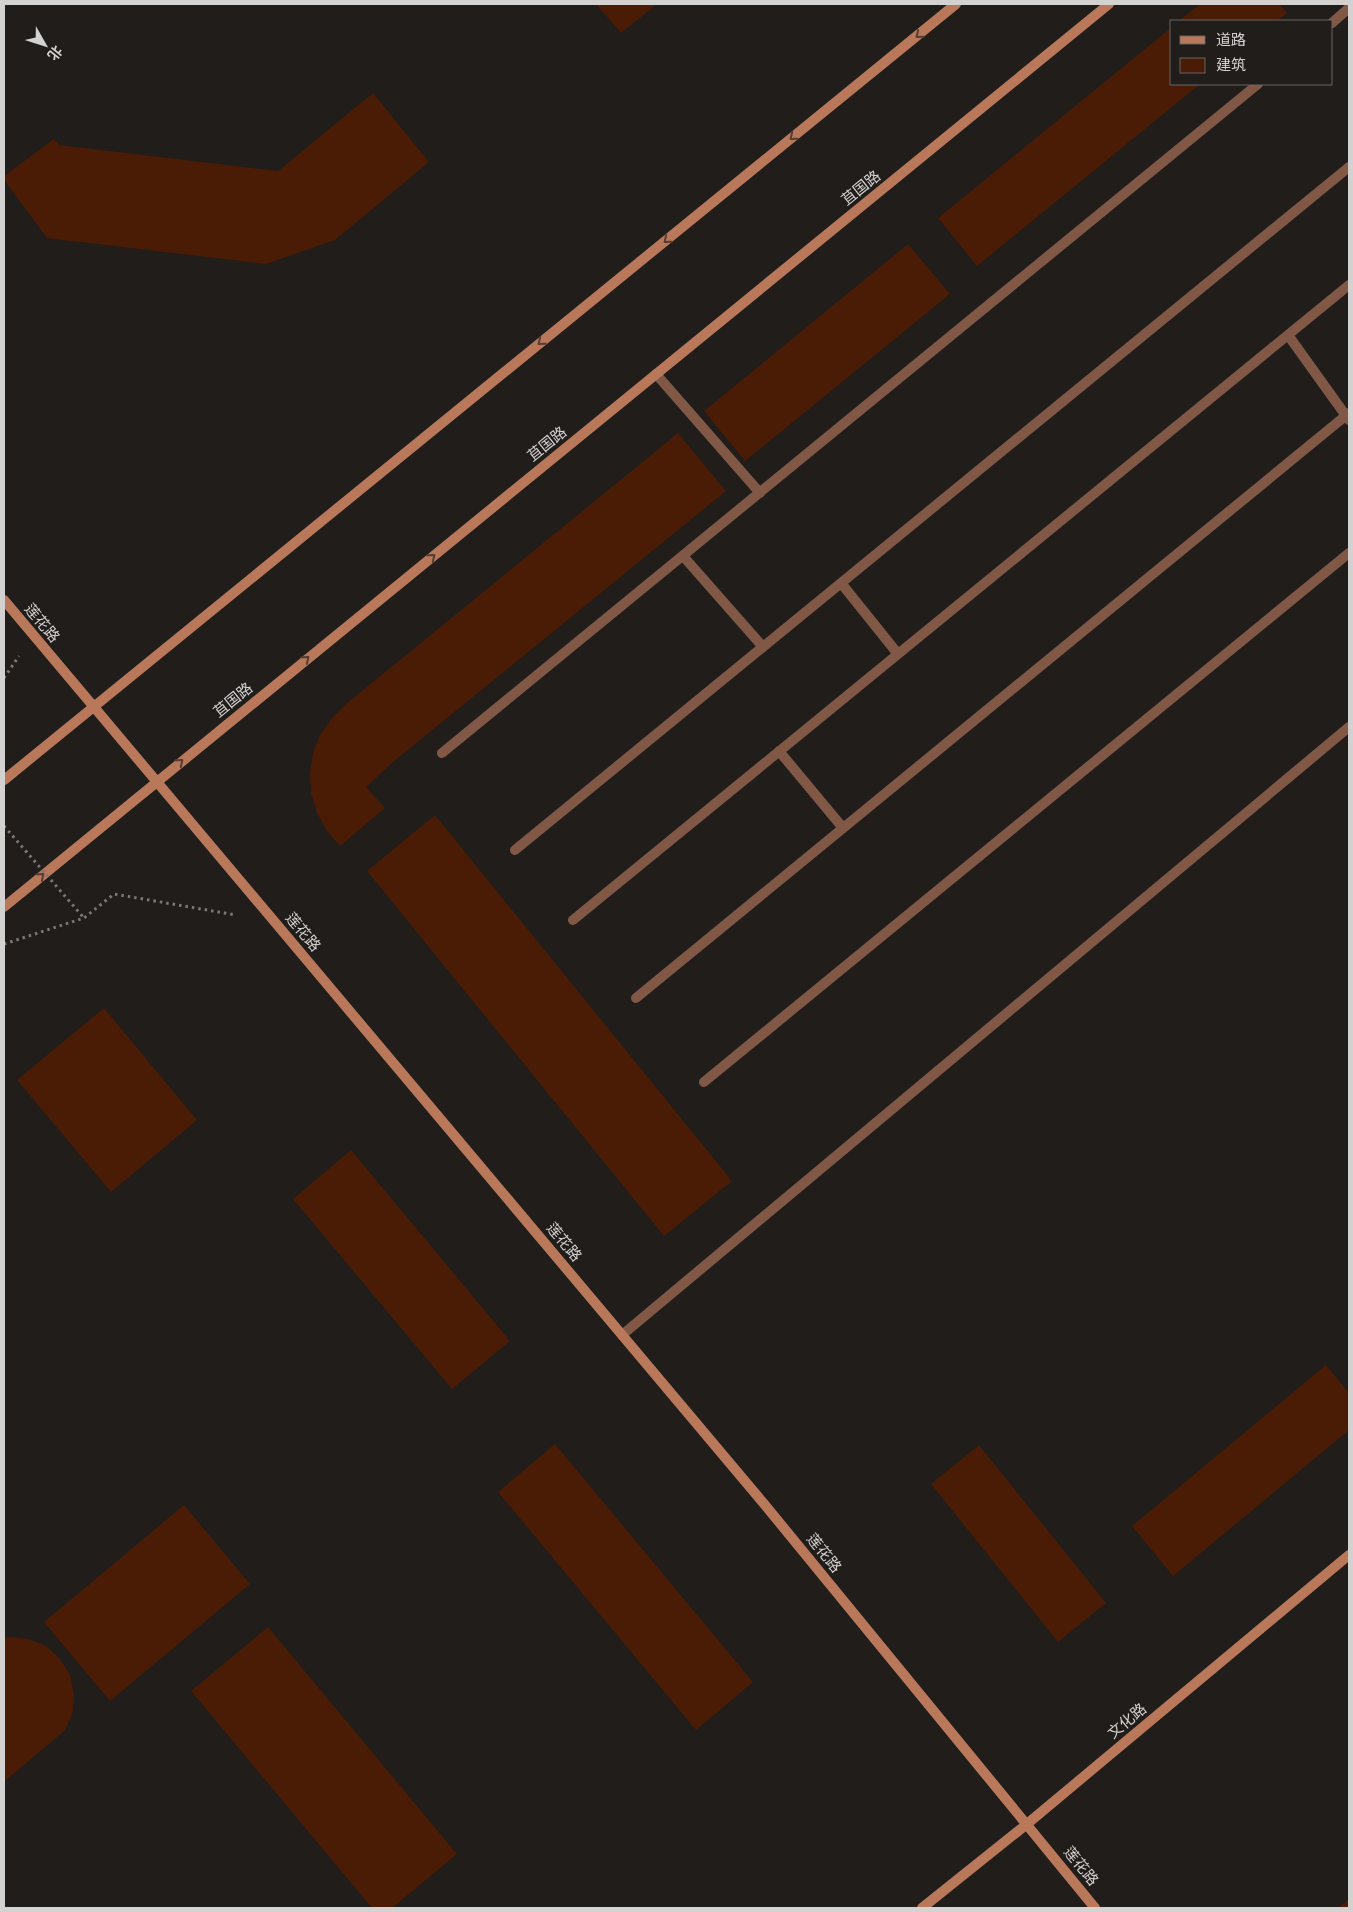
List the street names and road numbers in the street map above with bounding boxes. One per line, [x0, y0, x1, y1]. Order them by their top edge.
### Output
street label: 苴国路 [837, 165, 885, 210]
street label: 苴国路 [523, 421, 571, 466]
street label: 莲花路 [20, 599, 65, 647]
street label: 苴国路 [209, 677, 257, 722]
street label: 莲花路 [281, 908, 326, 956]
street label: 莲花路 [542, 1218, 587, 1266]
street label: 莲花路 [802, 1529, 847, 1577]
street label: 文化路 [1103, 1698, 1151, 1743]
street label: 莲花路 [1059, 1842, 1104, 1890]

